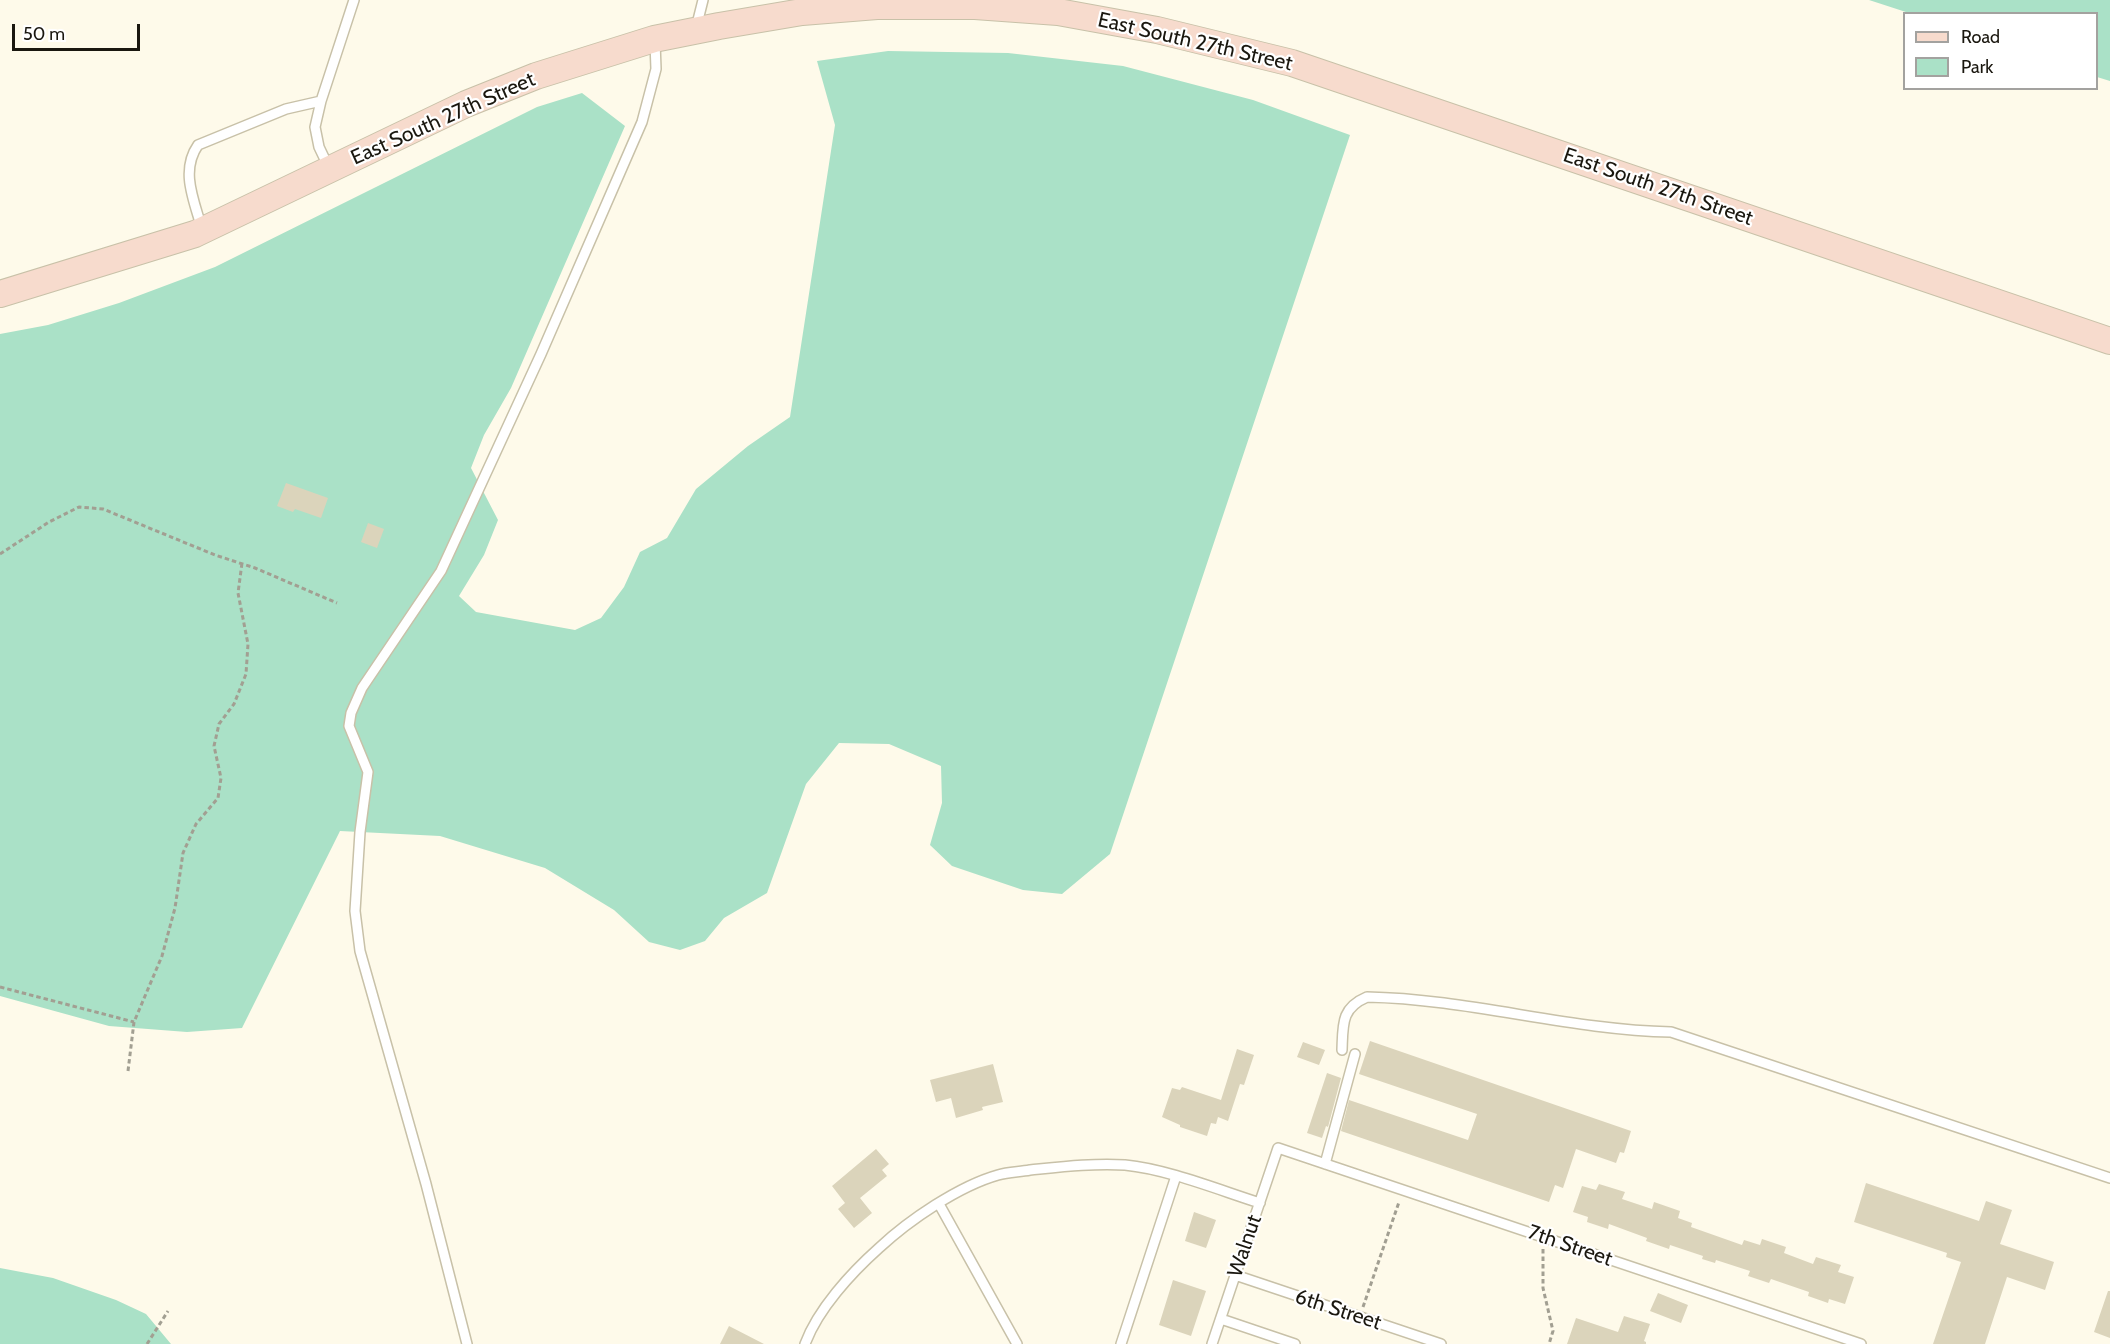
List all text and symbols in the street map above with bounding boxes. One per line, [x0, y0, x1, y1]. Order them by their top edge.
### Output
street label: East South 27th Street [1095, 7, 1295, 77]
scale bar [15, 12, 142, 50]
legend [1903, 12, 2098, 90]
text: 50 m [23, 23, 65, 45]
text: Road [1961, 26, 2000, 48]
text: Park [1961, 56, 1993, 78]
street label: East South 27th Street [347, 67, 539, 171]
street label: East South 27th Street [1560, 143, 1756, 231]
street label: Walnut [1223, 1212, 1267, 1280]
street label: 7th Street [1524, 1220, 1616, 1272]
street label: 6th Street [1292, 1284, 1384, 1336]

